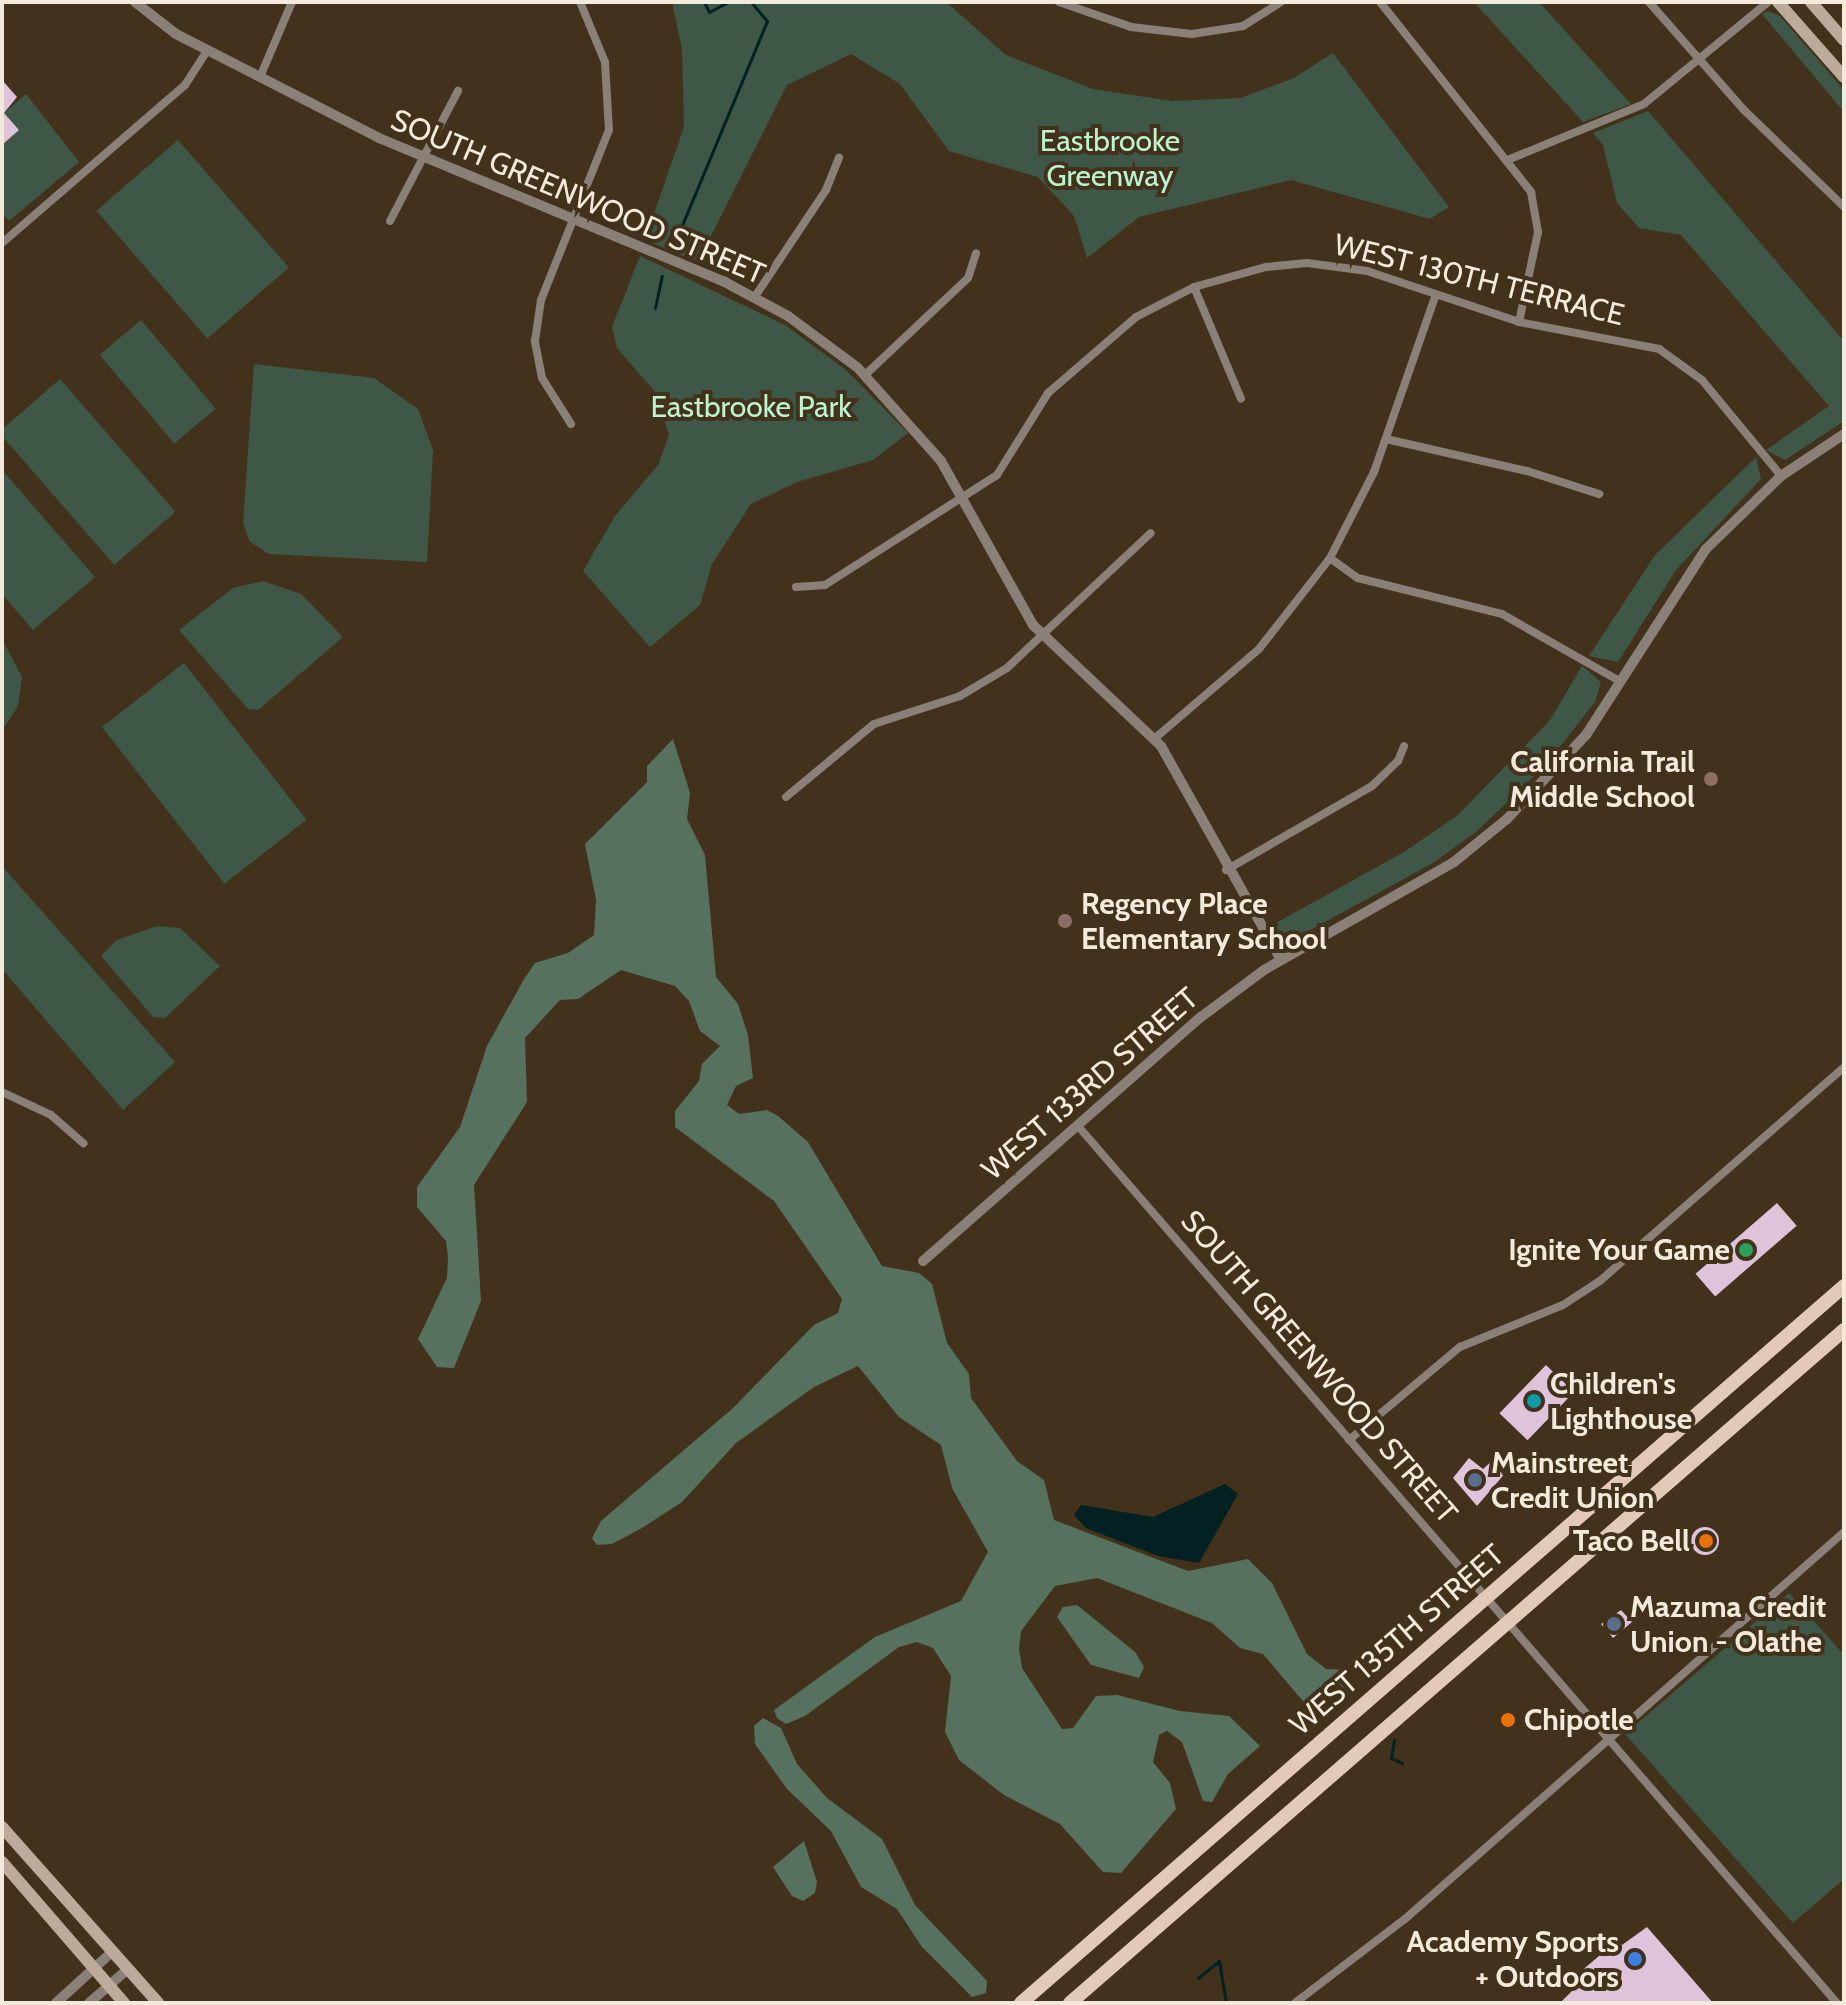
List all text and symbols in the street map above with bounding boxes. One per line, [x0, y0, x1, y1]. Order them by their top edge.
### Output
street label: SOUTH GREENWOOD STREET [386, 102, 770, 292]
park label: Eastbrooke Greenway [1040, 123, 1180, 194]
street label: WEST 130TH TERRACE [1330, 227, 1628, 333]
park label: Eastbrooke Park [650, 389, 852, 425]
place label: California Trail Middle School [1509, 744, 1695, 814]
marker: California Trail Middle School [1702, 770, 1720, 788]
place label: Regency Place Elementary School [1081, 886, 1327, 956]
marker: Regency Place Elementary School [1056, 912, 1074, 930]
street label: WEST 133RD STREET [974, 980, 1206, 1188]
street label: SOUTH GREENWOOD STREET [1173, 1203, 1465, 1531]
place label: Ignite Your Game [1508, 1232, 1730, 1268]
marker: Ignite Your Game [1737, 1241, 1755, 1259]
place label: Children's Lighthouse [1550, 1366, 1692, 1436]
marker: Children's Lighthouse [1525, 1392, 1543, 1410]
place label: Mainstreet Credit Union [1491, 1445, 1654, 1516]
marker: Mainstreet Credit Union [1466, 1471, 1484, 1489]
place label: Taco Bell [1573, 1523, 1690, 1559]
marker: Taco Bell [1697, 1532, 1715, 1550]
street label: WEST 135TH STREET [1282, 1537, 1512, 1743]
place label: Mazuma Credit Union - Olathe [1630, 1589, 1826, 1660]
marker: Mazuma Credit Union - Olathe [1605, 1615, 1623, 1633]
place label: Chipotle [1524, 1702, 1634, 1738]
marker: Chipotle [1499, 1711, 1517, 1729]
place label: Academy Sports + Outdoors [1407, 1924, 1619, 1994]
marker: Academy Sports + Outdoors [1626, 1950, 1644, 1968]

